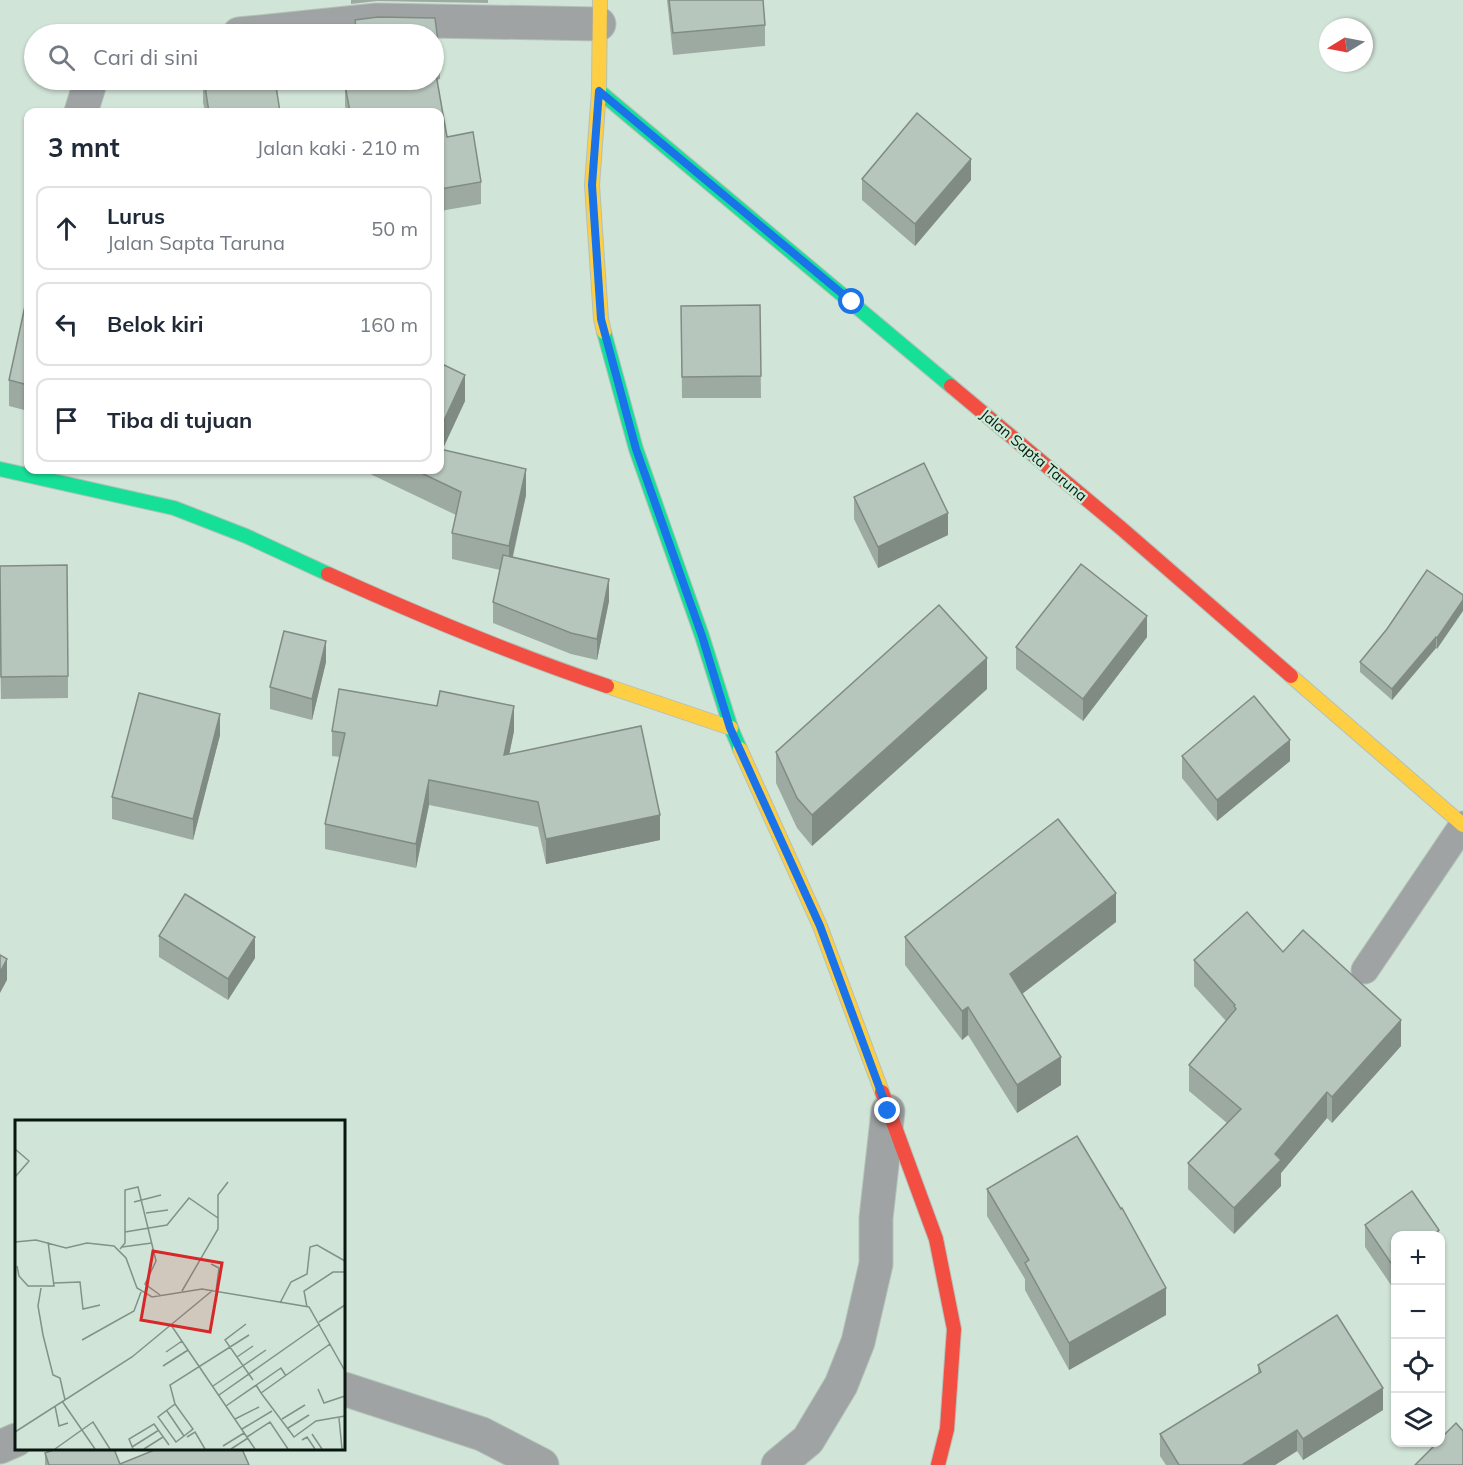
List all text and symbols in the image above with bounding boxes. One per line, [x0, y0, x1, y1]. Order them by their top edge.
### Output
north arrow [1319, 18, 1373, 72]
search box [24, 24, 444, 90]
icon: search [45, 41, 78, 74]
text: Cari di sini [93, 43, 198, 71]
text: 3 mnt [48, 131, 120, 164]
text: Jalan kaki · 210 m [257, 135, 420, 160]
text: Lurus [107, 202, 165, 230]
icon: ahead [50, 212, 83, 245]
text: 50 m [371, 216, 418, 241]
text: Jalan Sapta Taruna [107, 230, 285, 255]
route start [838, 288, 864, 314]
icon: left [50, 308, 83, 341]
text: Belok kiri [107, 310, 203, 338]
text: 160 m [359, 312, 418, 337]
icon: arrive [50, 404, 83, 437]
street label: Jalan Sapta Taruna [977, 405, 1091, 505]
text: Tiba di tujuan [107, 406, 252, 434]
route end [874, 1097, 900, 1123]
inset map [15, 1120, 345, 1450]
map controls [1391, 1231, 1445, 1447]
button: + [1391, 1231, 1445, 1285]
button: − [1391, 1285, 1445, 1339]
button: locate [1391, 1339, 1445, 1393]
button: layers [1391, 1393, 1445, 1447]

